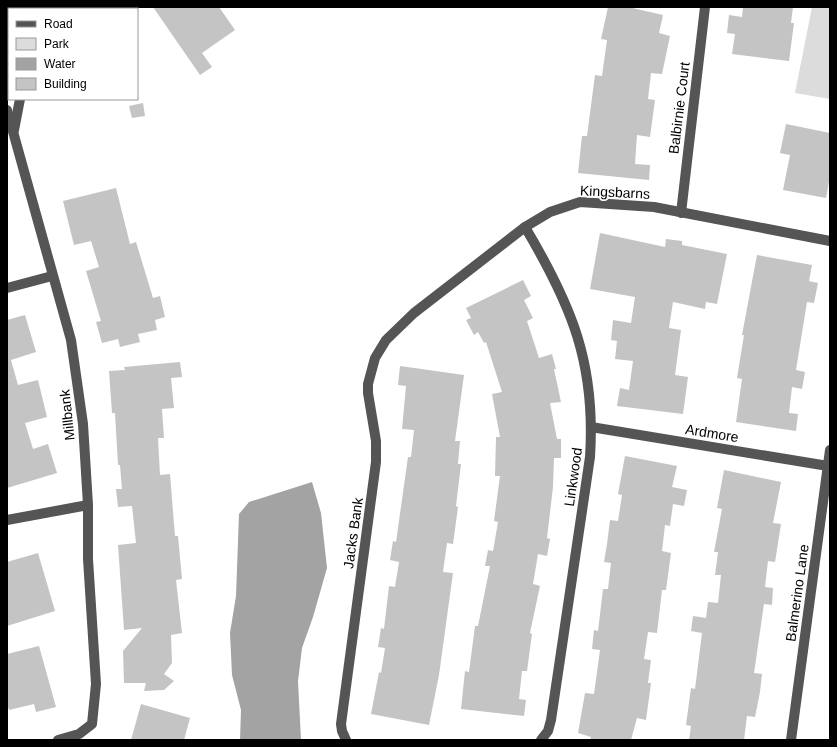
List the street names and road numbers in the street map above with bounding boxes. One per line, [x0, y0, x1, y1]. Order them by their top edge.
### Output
street label: Balbirnie Court [665, 61, 693, 155]
street label: Kingsbarns [580, 182, 650, 202]
street label: Millbank [56, 388, 78, 441]
street label: Ardmore [684, 421, 740, 445]
street label: Linkwood [561, 447, 585, 507]
street label: Jacks Bank [340, 495, 366, 570]
street label: Balmerino Lane [782, 543, 812, 643]

